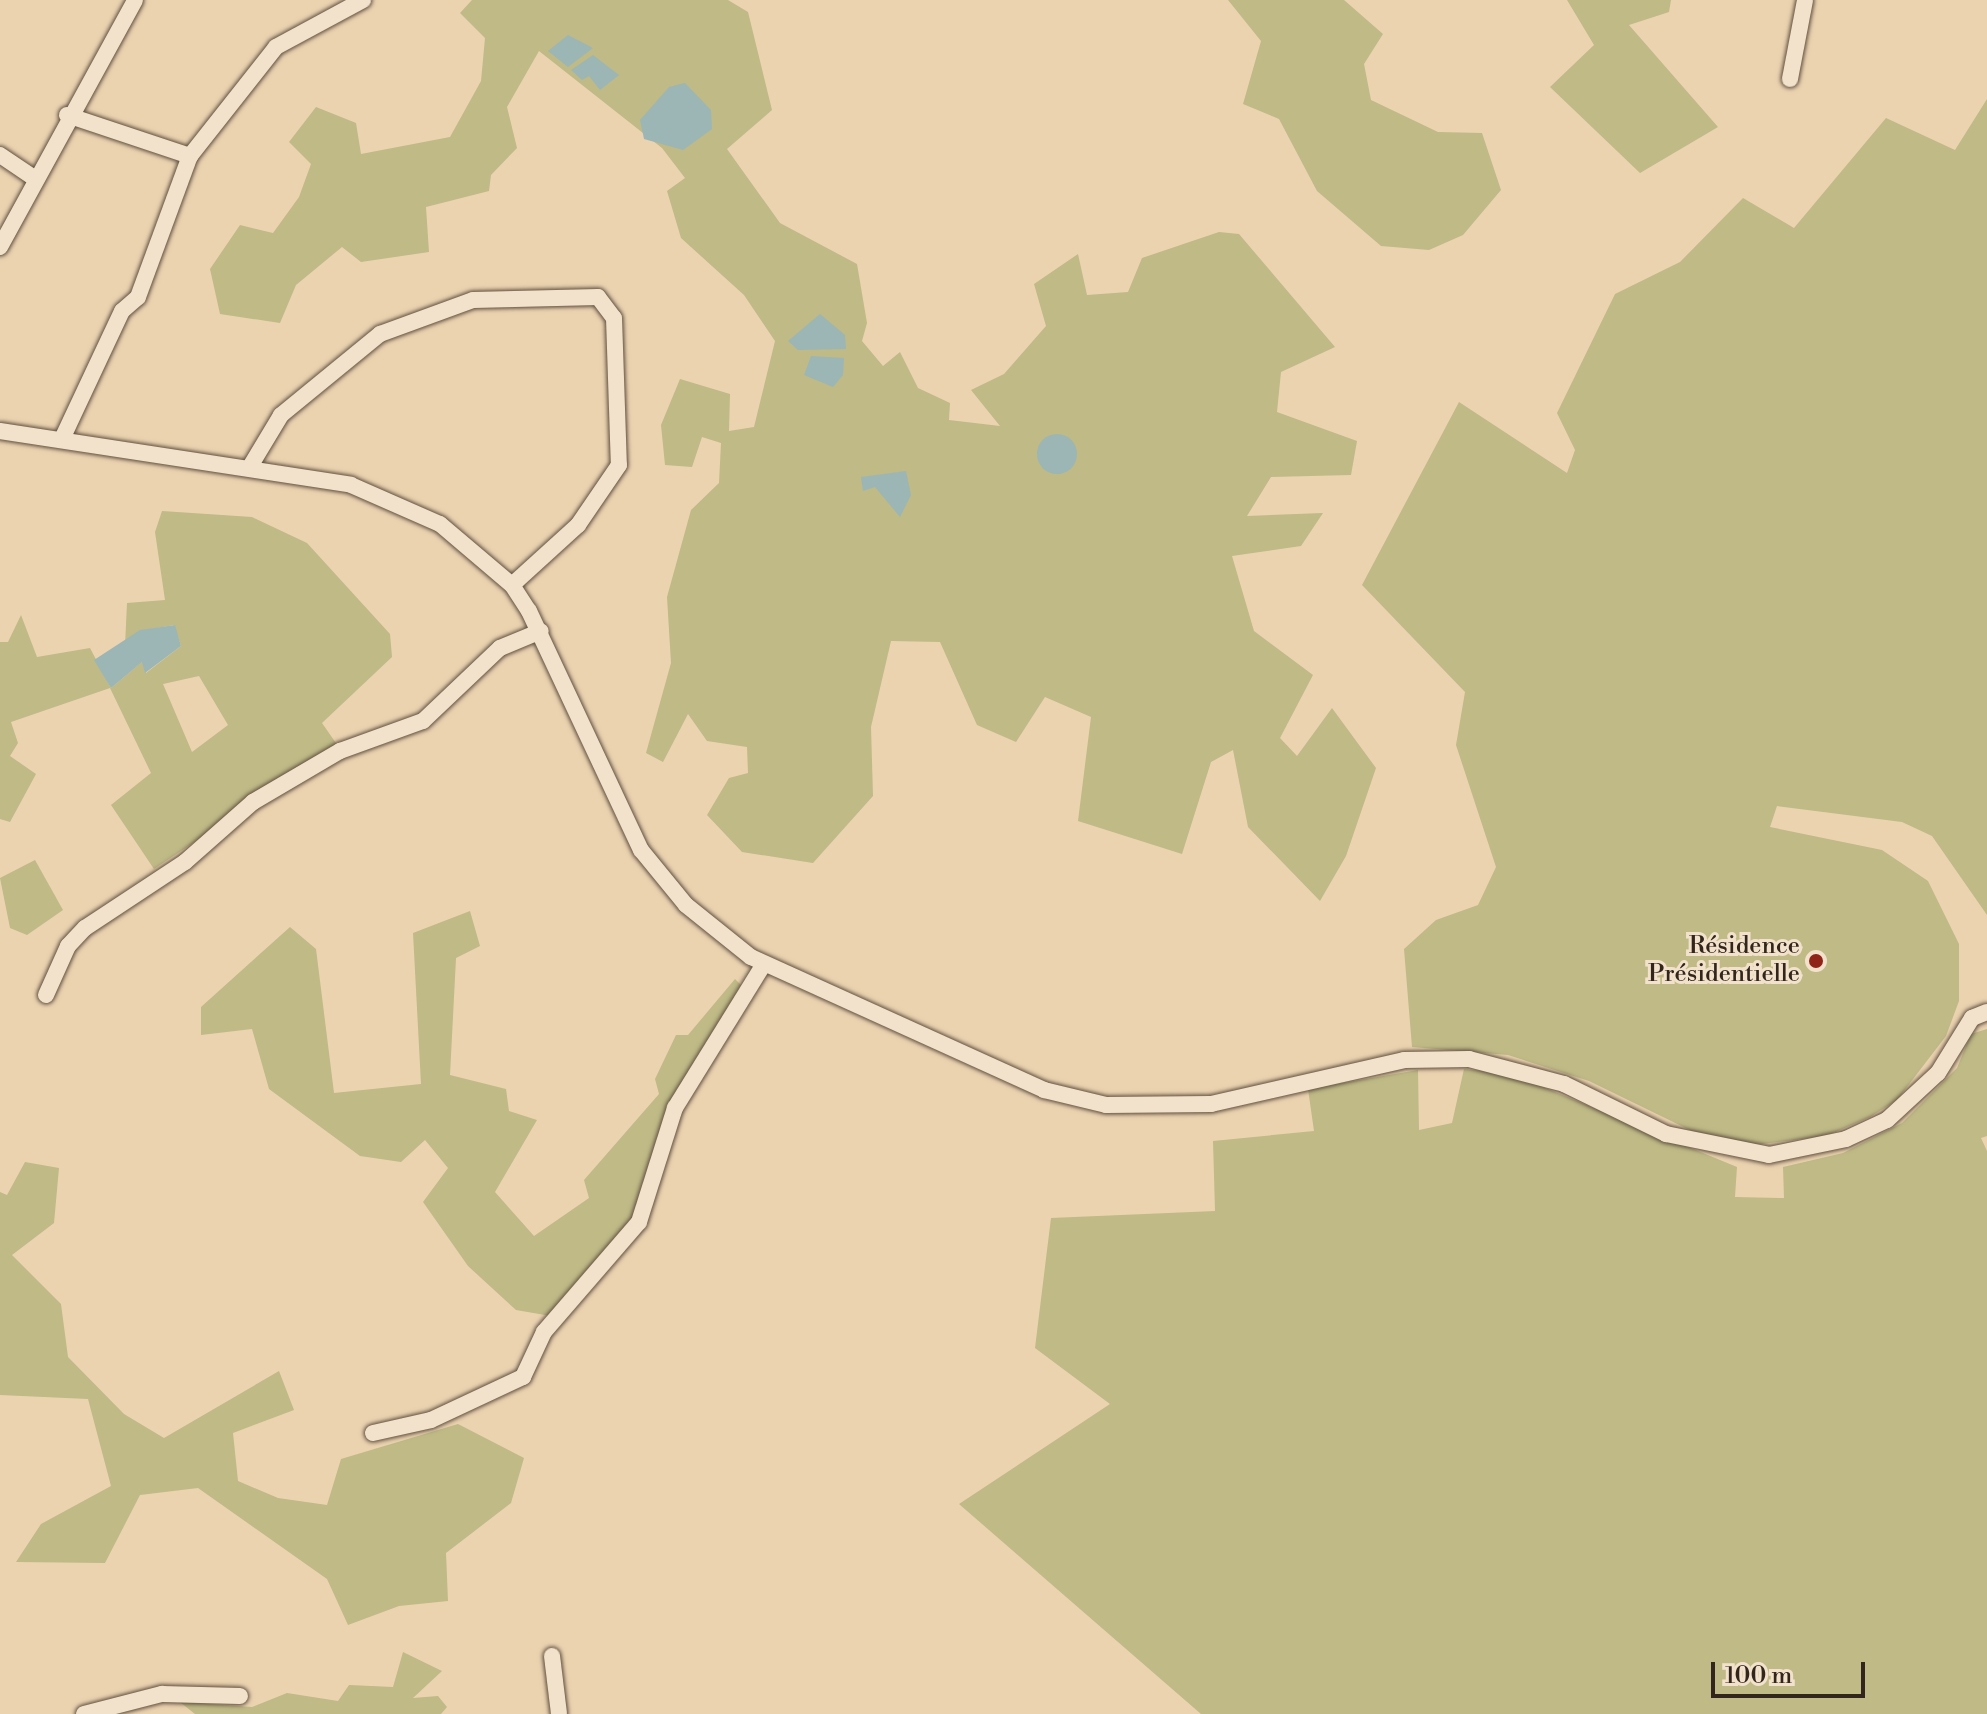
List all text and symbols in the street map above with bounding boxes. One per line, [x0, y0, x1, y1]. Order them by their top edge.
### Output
place label: Résidence Présidentielle [1648, 933, 1800, 989]
marker: Résidence Présidentielle [1807, 952, 1825, 970]
scale bar [1715, 1646, 1869, 1696]
text: 100 m [1725, 1661, 1792, 1691]

